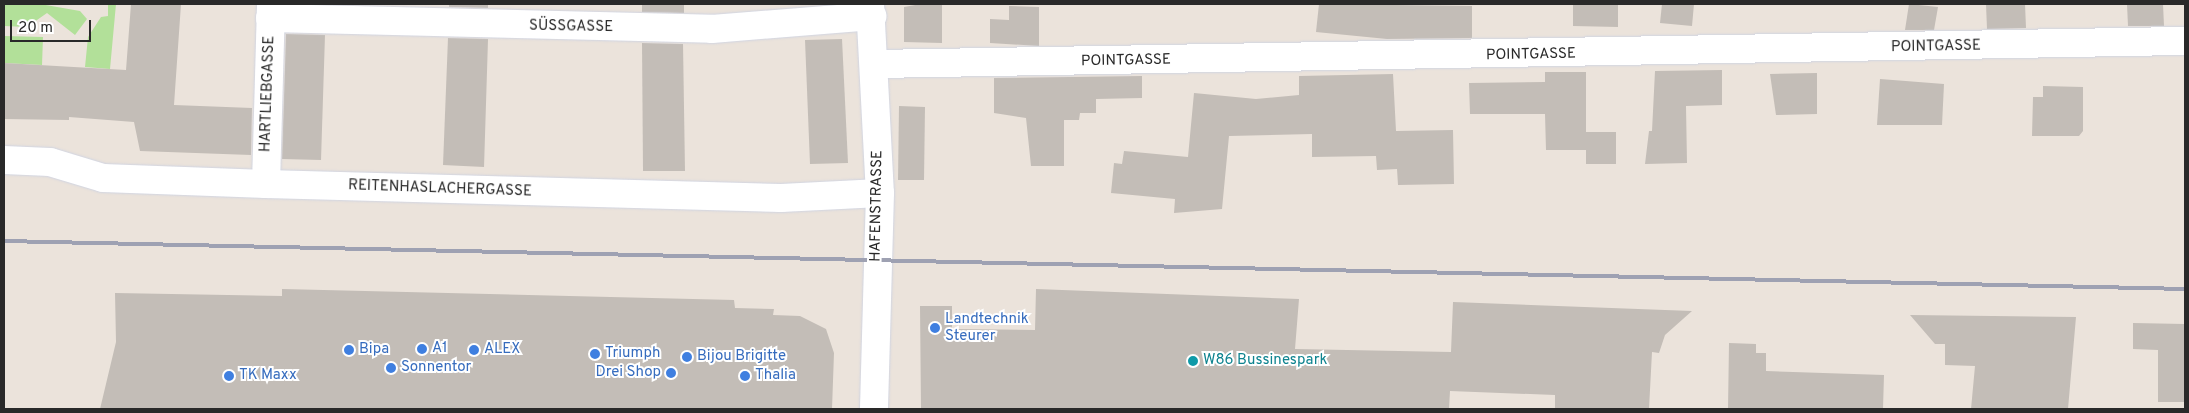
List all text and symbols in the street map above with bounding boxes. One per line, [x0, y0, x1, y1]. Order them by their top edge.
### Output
scale bar [12, 10, 94, 42]
street label: SÜSSGASSE [529, 17, 613, 37]
text: 20 m [18, 19, 53, 38]
street label: HARTLIEBGASSE [257, 35, 279, 153]
street label: POINTGASSE [1891, 37, 1981, 57]
street label: POINTGASSE [1486, 45, 1576, 65]
street label: POINTGASSE [1081, 51, 1171, 71]
street label: HAFENSTRASSE [867, 150, 887, 262]
street label: REITENHASLACHERGASSE [348, 177, 532, 201]
place label: Landtechnik Steurer [945, 310, 1029, 345]
marker: Landtechnik Steurer [929, 322, 941, 334]
place label: A1 [432, 340, 448, 358]
place label: Bipa [359, 341, 389, 359]
place label: ALEX [484, 341, 520, 359]
marker: A1 [416, 343, 428, 355]
marker: Bipa [343, 344, 355, 356]
marker: ALEX [468, 344, 480, 356]
place label: Triumph [605, 345, 660, 363]
marker: Triumph [589, 348, 601, 360]
place label: Bijou Brigitte [697, 348, 786, 366]
marker: Bijou Brigitte [681, 351, 693, 363]
place label: W86 Bussinespark [1203, 352, 1327, 370]
marker: W86 Bussinespark [1187, 355, 1199, 367]
place label: Sonnentor [401, 359, 471, 377]
marker: Sonnentor [385, 362, 397, 374]
place label: Drei Shop [595, 364, 661, 382]
place label: TK Maxx [239, 367, 297, 385]
marker: Drei Shop [665, 367, 677, 379]
place label: Thalia [755, 367, 796, 385]
marker: TK Maxx [223, 370, 235, 382]
marker: Thalia [739, 370, 751, 382]

